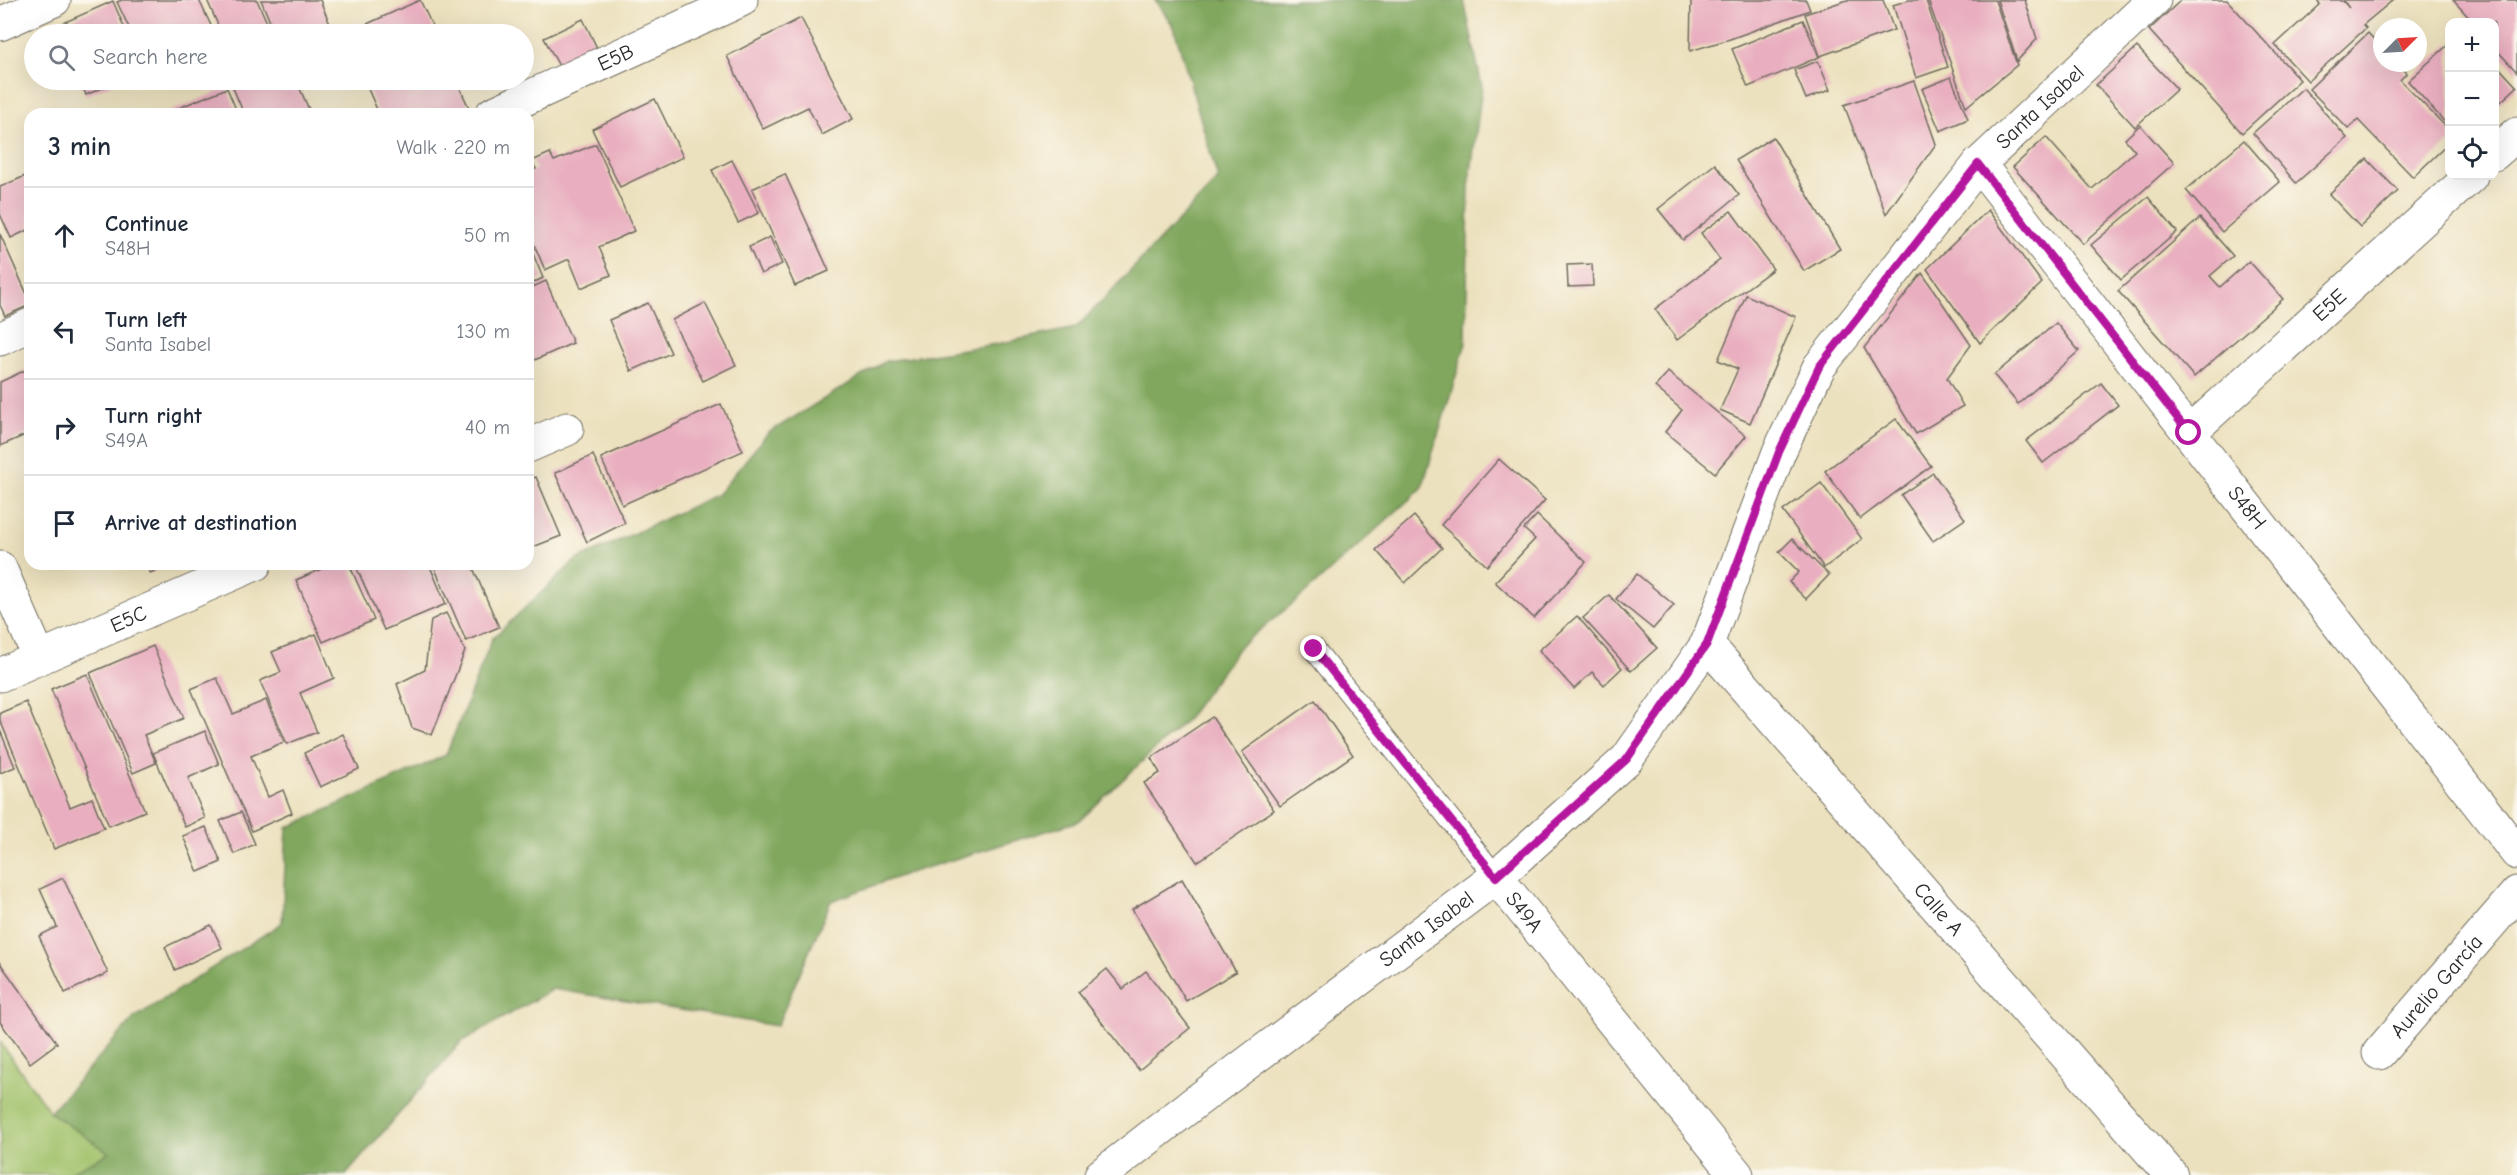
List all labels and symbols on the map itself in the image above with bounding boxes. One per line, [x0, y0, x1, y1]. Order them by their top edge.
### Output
north arrow [2373, 18, 2427, 72]
street label: E5B [594, 39, 638, 76]
street label: Santa Isabel [1991, 60, 2089, 154]
street label: E5E [2308, 284, 2351, 326]
route start [2175, 419, 2201, 445]
street label: S48H [2223, 481, 2271, 534]
street label: E5C [107, 601, 150, 638]
route end [1300, 635, 1326, 661]
street label: Calle A [1909, 878, 1968, 941]
street label: Santa Isabel [1375, 886, 1478, 972]
street label: S49A [1501, 887, 1548, 937]
street label: Aurelio García [2385, 930, 2487, 1043]

